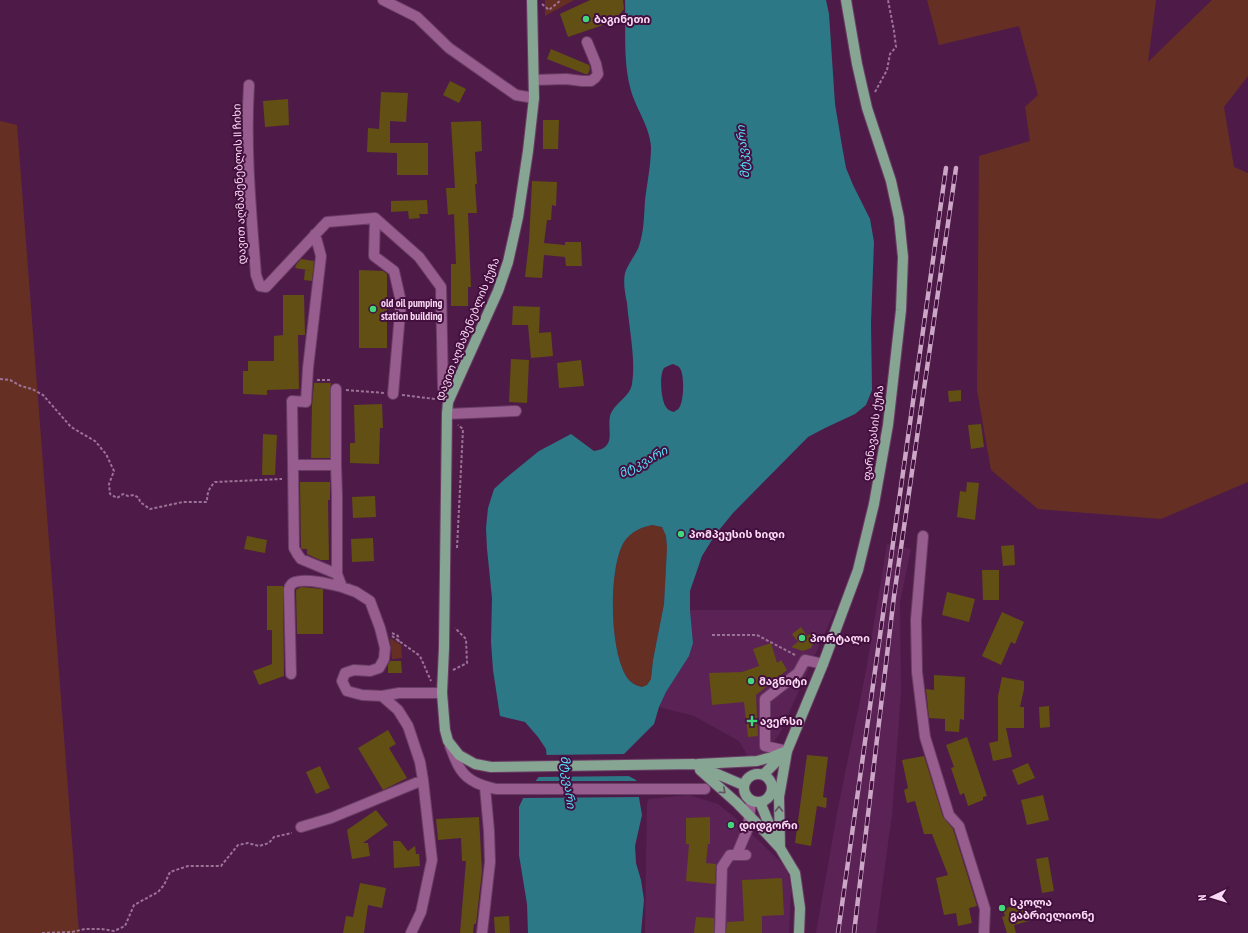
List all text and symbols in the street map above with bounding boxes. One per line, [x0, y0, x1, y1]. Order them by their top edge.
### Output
place label: ბაგინეთი [594, 12, 651, 26]
marker: ბაგინეთი [581, 14, 591, 24]
street label: დავით აღმაშენებლის II ჩიხი [229, 103, 249, 265]
water label: მტკვარი [733, 124, 752, 179]
street label: დავით აღმაშენებლის ქუჩა [432, 255, 502, 403]
place label: old oil pumping station building [381, 296, 443, 323]
marker: old oil pumping station building [368, 304, 378, 314]
street label: ფარნავასის ქუჩა [859, 384, 887, 482]
water label: მტკვარი [616, 442, 671, 481]
place label: პომპეუსის ხიდი [689, 527, 785, 541]
marker: პომპეუსის ხიდი [676, 529, 686, 539]
place label: პორტალი [810, 631, 870, 645]
marker: პორტალი [797, 633, 807, 643]
place label: მაგნიტი [759, 674, 808, 688]
marker: მაგნიტი [746, 676, 756, 686]
place label: ავერსი [760, 714, 803, 728]
marker: ავერსი [747, 716, 757, 726]
water label: მტკვარი [558, 755, 579, 810]
one-way arrow [718, 786, 726, 793]
one-way arrow [775, 806, 783, 812]
place label: დიდგორი [739, 818, 798, 832]
marker: დიდგორი [726, 820, 736, 830]
north arrow [1192, 877, 1232, 917]
text: N [1195, 894, 1209, 901]
place label: სკოლა გაბრიელიონე [1010, 895, 1095, 922]
marker: სკოლა გაბრიელიონე [997, 903, 1007, 913]

